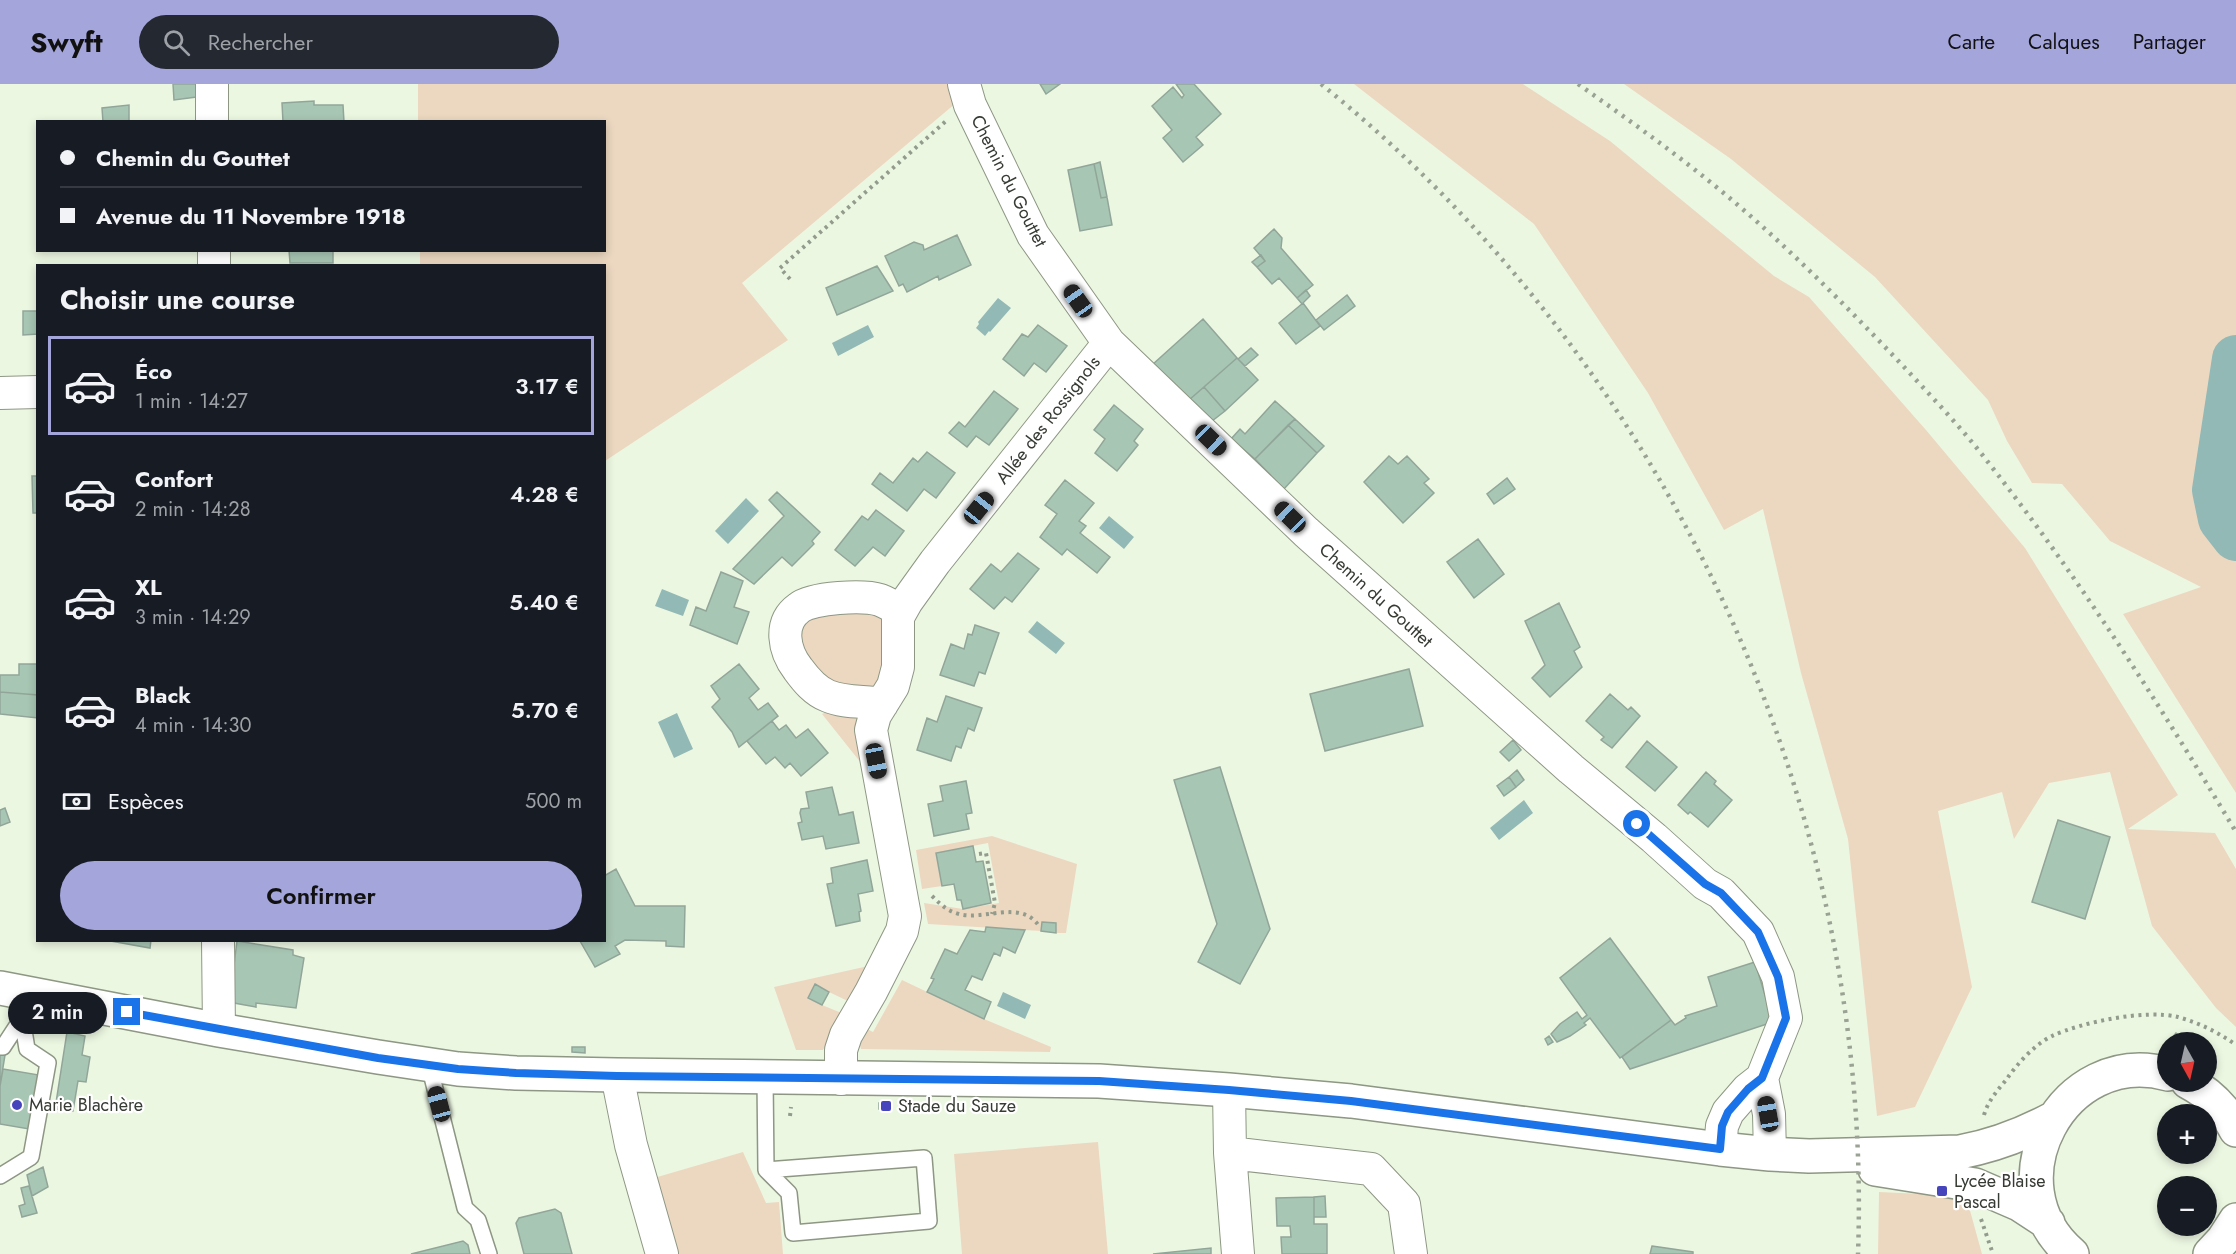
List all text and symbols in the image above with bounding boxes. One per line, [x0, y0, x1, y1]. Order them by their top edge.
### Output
search box [139, 15, 559, 69]
text: Swyft [30, 22, 103, 63]
icon: search [160, 26, 193, 59]
text: Rechercher [208, 26, 313, 58]
text: Carte [1948, 27, 1995, 57]
text: Calques [2028, 27, 2100, 57]
text: Partager [2133, 27, 2206, 57]
street label: Chemin du Gouttet [964, 110, 1054, 252]
text: Chemin du Gouttet [96, 142, 290, 174]
text: Avenue du 11 Novembre 1918 [96, 200, 406, 232]
text: Choisir une course [60, 280, 295, 319]
car [1060, 281, 1096, 321]
street label: Allée des Rossignols [990, 350, 1106, 490]
text: Éco [135, 355, 172, 387]
icon: car [63, 359, 117, 413]
text: 3.17 € [515, 370, 579, 402]
text: 1 min · 14:27 [135, 387, 248, 416]
car [1192, 421, 1230, 459]
text: Confort [135, 463, 213, 495]
icon: car [63, 467, 117, 521]
text: 4.28 € [510, 478, 579, 510]
car [961, 488, 997, 528]
text: 2 min · 14:28 [135, 495, 251, 524]
car [1271, 498, 1309, 536]
street label: Chemin du Gouttet [1313, 537, 1439, 654]
text: XL [135, 571, 162, 603]
icon: car [63, 575, 117, 629]
text: 5.40 € [509, 586, 579, 618]
text: 3 min · 14:29 [135, 603, 251, 632]
text: Black [135, 679, 191, 711]
icon: car [63, 683, 117, 737]
text: 5.70 € [511, 694, 579, 726]
text: 4 min · 14:30 [135, 711, 252, 740]
car [864, 742, 888, 780]
icon: cash [60, 785, 93, 818]
text: Espèces [108, 785, 184, 817]
text: 500 m [525, 787, 582, 816]
route start [1623, 810, 1650, 837]
button: Confirmer [60, 861, 582, 930]
callout: 2 min [7, 991, 106, 1033]
text: 2 min [32, 998, 83, 1027]
route end [113, 998, 140, 1025]
north arrow [2157, 1032, 2217, 1092]
map controls [2157, 1032, 2217, 1236]
car [426, 1084, 452, 1124]
place label: Marie Blachère [29, 1092, 143, 1118]
place label: Stade du Sauze [898, 1093, 1016, 1119]
car [1756, 1095, 1780, 1133]
marker: Marie Blachère [10, 1098, 24, 1112]
marker: Stade du Sauze [879, 1099, 893, 1113]
button: + [2157, 1104, 2217, 1164]
place label: Lycée Blaise Pascal [1954, 1168, 2045, 1215]
button: − [2157, 1176, 2217, 1236]
marker: Lycée Blaise Pascal [1935, 1184, 1949, 1198]

